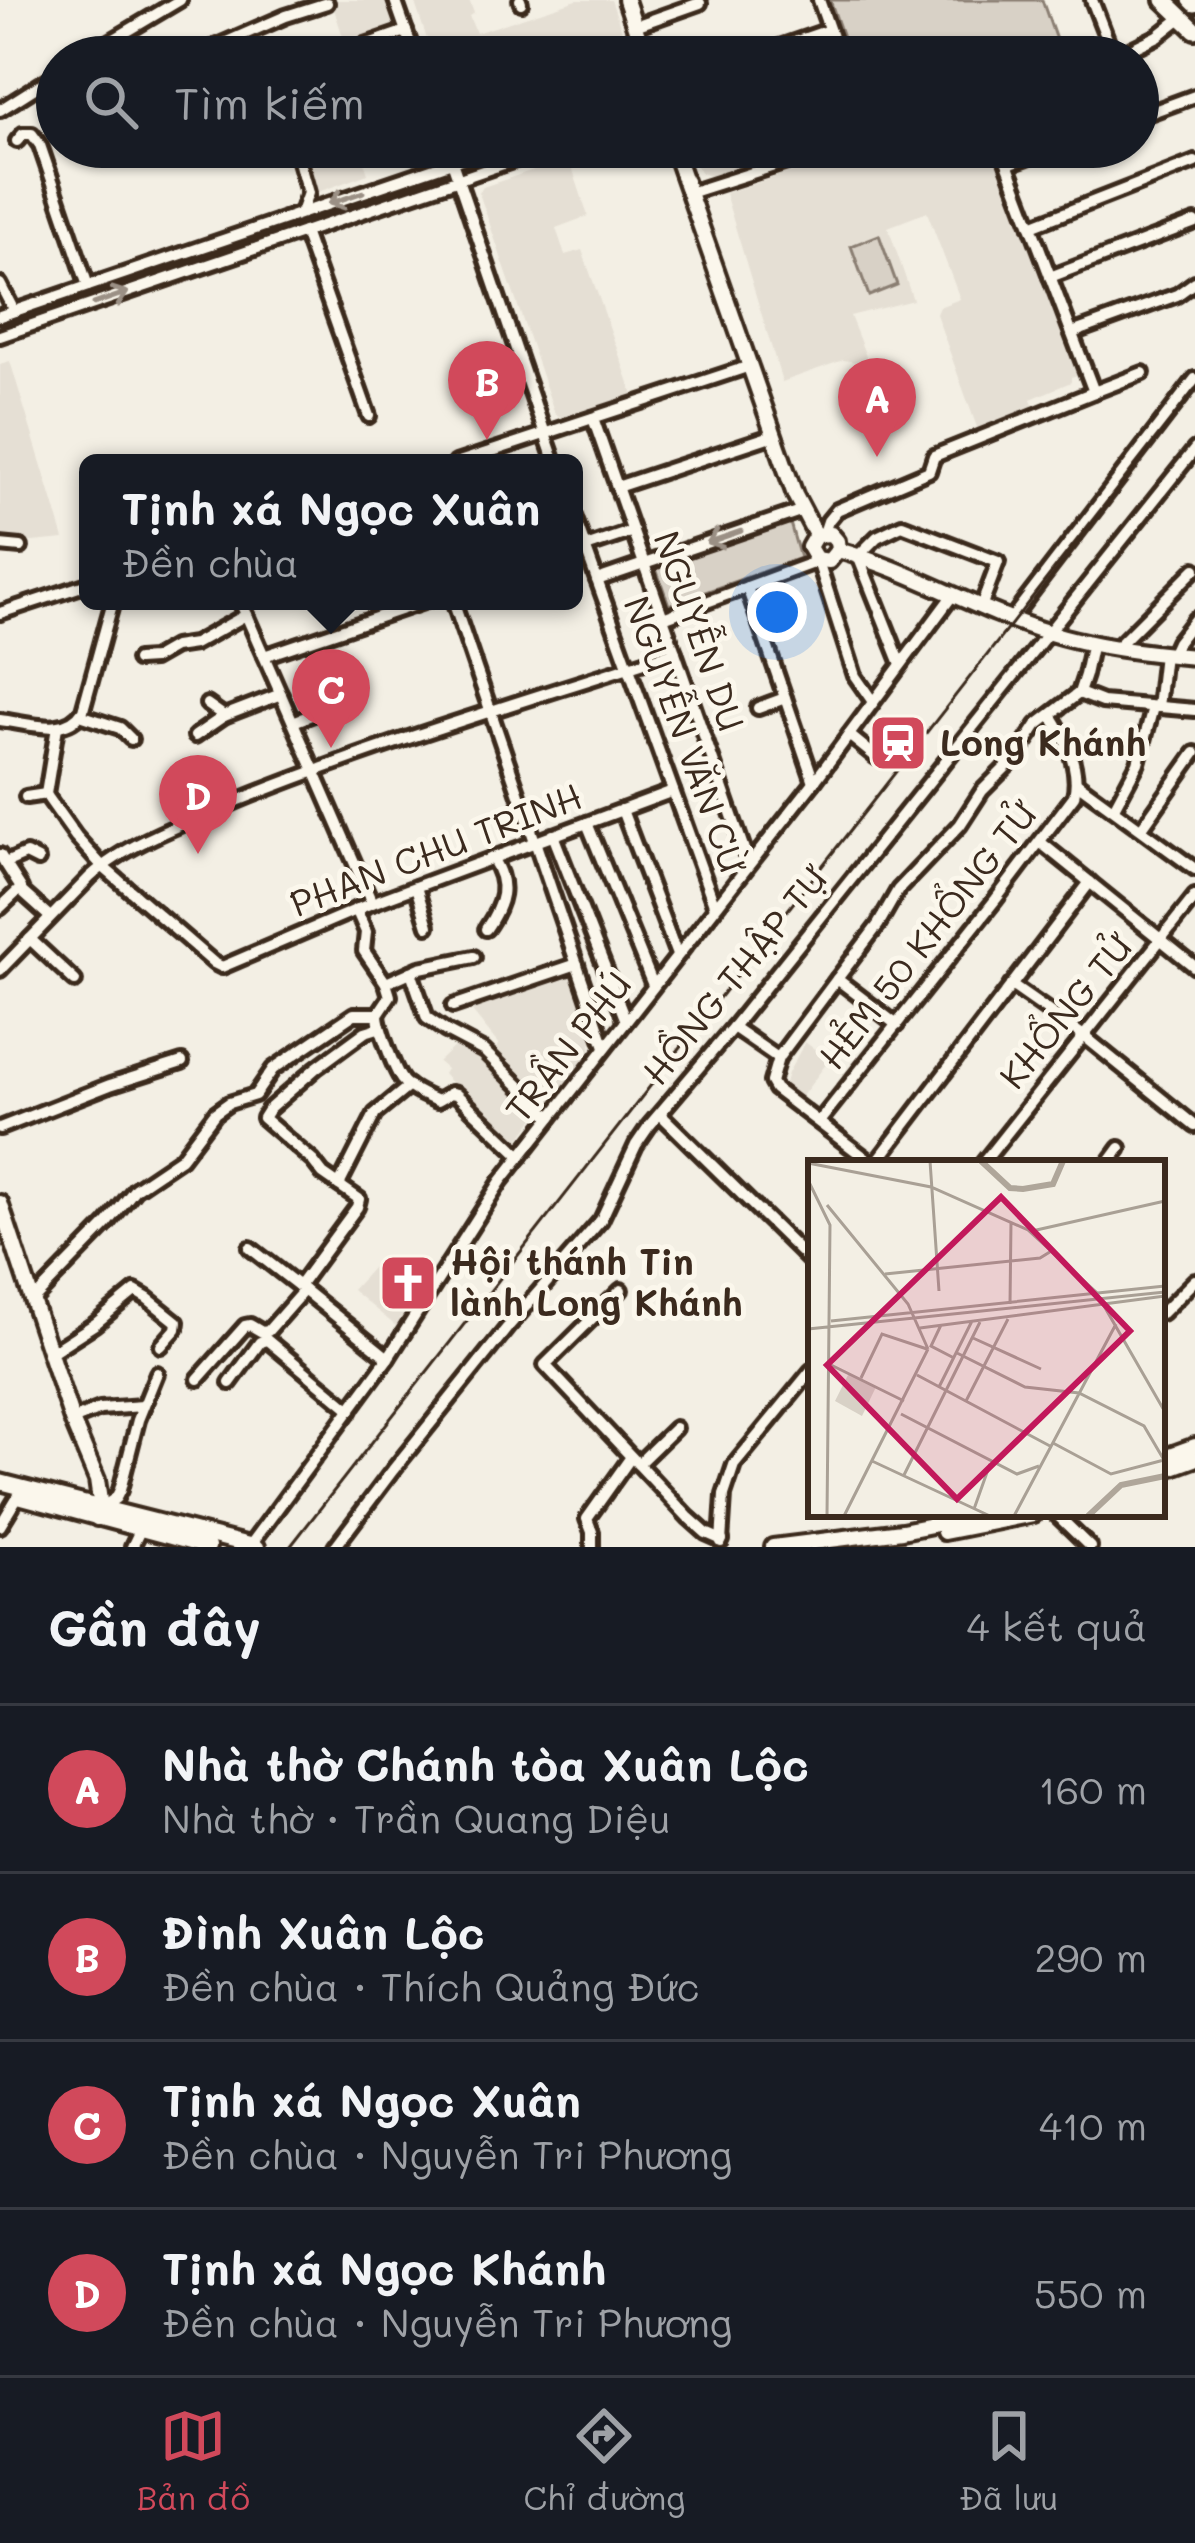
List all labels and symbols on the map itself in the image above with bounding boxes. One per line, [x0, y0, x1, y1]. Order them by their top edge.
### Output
one-way arrow [328, 189, 365, 210]
one-way arrow [92, 286, 129, 307]
pin: B [448, 341, 526, 440]
pin: A [838, 358, 916, 457]
street label: NGUYỄN DU [644, 524, 757, 737]
one-way arrow [706, 528, 743, 549]
your location [747, 582, 807, 642]
street label: NGUYỄN VĂN CỪ [614, 589, 759, 880]
pin: C [292, 649, 370, 748]
station icon: Long Khánh [867, 712, 929, 774]
place label: Long Khánh [940, 718, 1146, 765]
pin: D [159, 755, 237, 854]
street label: PHAN CHU TRINH [283, 771, 588, 926]
street label: HẺM 50 KHỔNG TỬ [806, 789, 1046, 1078]
street label: HỒNG THẬP TỰ [631, 855, 837, 1093]
street label: KHỔNG TỬ [986, 921, 1142, 1097]
street label: TRẦN PHÚ [493, 961, 640, 1131]
inset map [808, 1160, 1165, 1517]
place label: Hội thánh Tin lành Long Khánh [450, 1237, 742, 1325]
church icon: Hội thánh Tin lành Long Khánh [377, 1252, 439, 1314]

